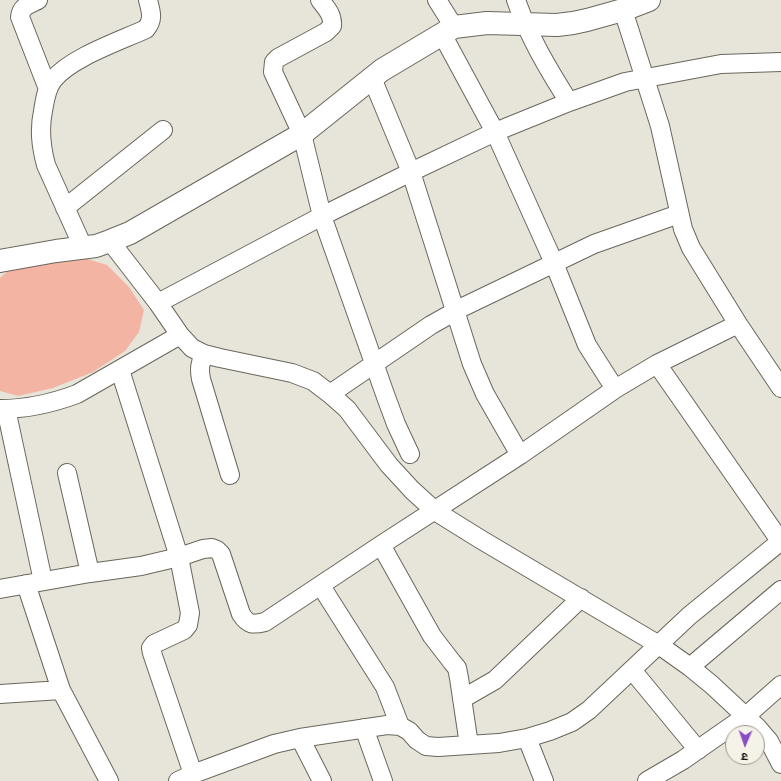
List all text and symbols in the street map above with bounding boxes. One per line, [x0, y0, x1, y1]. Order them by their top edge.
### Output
north arrow [725, 725, 765, 765]
text: उ [741, 750, 748, 763]

